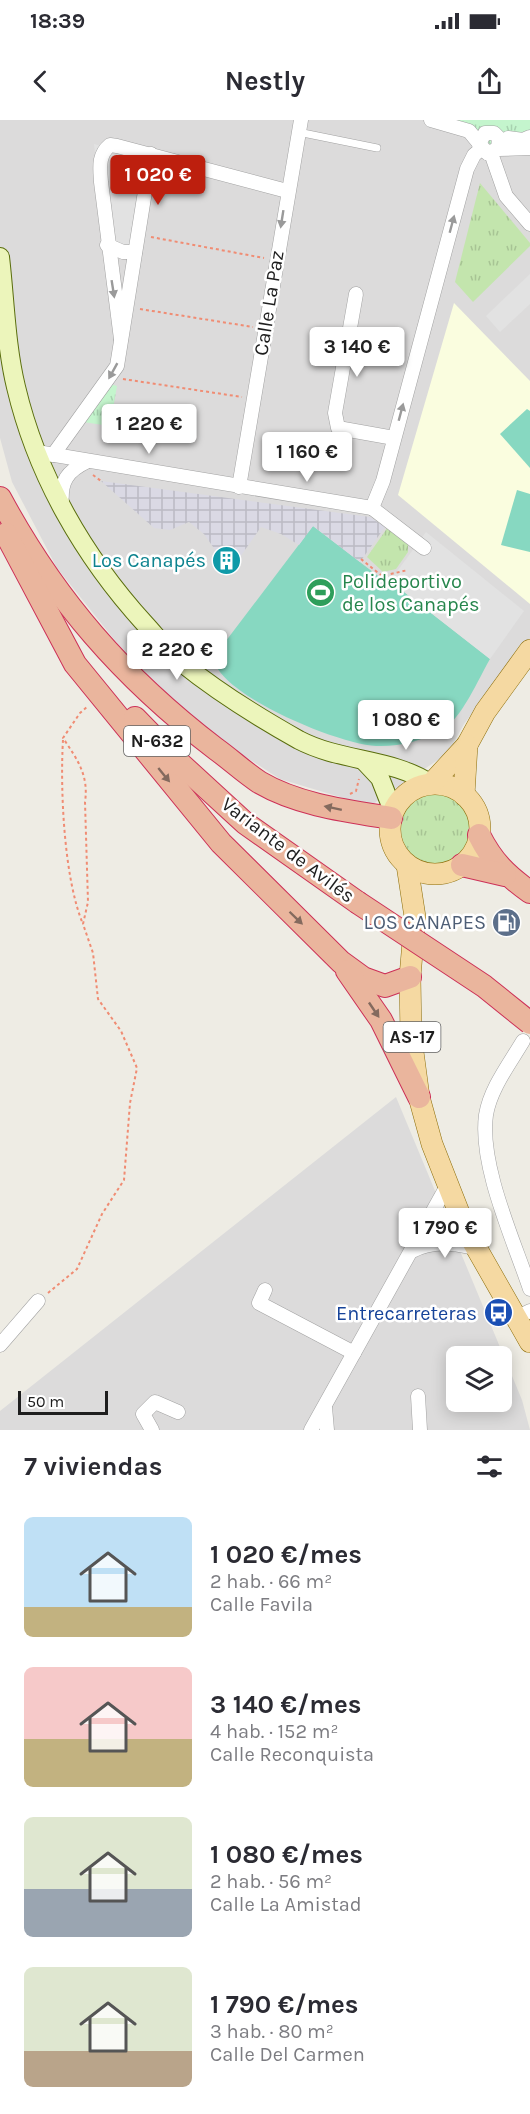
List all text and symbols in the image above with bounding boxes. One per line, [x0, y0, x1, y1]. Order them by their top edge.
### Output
text: 18:39 [30, 8, 85, 34]
icon: back [24, 65, 57, 98]
text: Nestly [225, 65, 305, 97]
icon: share [473, 65, 506, 98]
pin: 1 020 € [103, 155, 213, 206]
text: 1 020 € [124, 163, 192, 186]
one-way arrow [277, 209, 286, 228]
one-way arrow [448, 214, 457, 232]
street label: Calle La Paz [249, 249, 289, 357]
one-way arrow [109, 280, 118, 299]
pin: 3 140 € [302, 327, 412, 378]
text: 3 140 € [324, 335, 390, 358]
one-way arrow [108, 363, 118, 380]
one-way arrow [397, 403, 406, 421]
pin: 1 220 € [94, 404, 204, 455]
text: 1 220 € [116, 412, 182, 435]
pin: 1 160 € [252, 432, 362, 483]
text: 1 160 € [276, 440, 338, 463]
building icon: Los Canapés [211, 544, 243, 576]
place label: Los Canapés [92, 549, 206, 572]
place label: Polideportivo de los Canapés [342, 570, 479, 616]
sports icon: Polideportivo de los Canapés [305, 577, 337, 609]
pin: 2 220 € [122, 630, 232, 681]
text: 2 220 € [141, 638, 213, 661]
pin: 1 080 € [351, 700, 461, 751]
text: 1 080 € [372, 708, 440, 731]
road number: N-632 [124, 726, 190, 756]
one-way arrow [157, 767, 170, 782]
street label: Variante de Avilés [217, 792, 359, 908]
one-way arrow [324, 802, 342, 812]
fuel station icon: LOS CANAPES [491, 906, 523, 938]
one-way arrow [289, 910, 303, 924]
place label: LOS CANAPES [364, 911, 486, 934]
one-way arrow [369, 1002, 380, 1019]
road number: AS-17 [384, 1022, 440, 1052]
pin: 1 790 € [390, 1208, 500, 1259]
text: 1 790 € [413, 1216, 477, 1239]
bus stop icon: Entrecarreteras [482, 1297, 514, 1329]
place label: Entrecarreteras [336, 1302, 477, 1325]
map controls [446, 1346, 512, 1412]
button: layers [446, 1346, 512, 1412]
scale bar [18, 1388, 108, 1416]
text: 50 m [27, 1392, 64, 1411]
icon: filters [473, 1450, 506, 1483]
text: 7 viviendas [24, 1451, 162, 1482]
text: 1 020 €/mes [210, 1539, 362, 1570]
icon: home [72, 1541, 144, 1613]
text: 2 hab. · 66 m² [210, 1570, 332, 1593]
text: Calle Favila [210, 1593, 313, 1616]
text: 3 140 €/mes [210, 1689, 361, 1720]
icon: home [72, 1691, 144, 1763]
text: 4 hab. · 152 m² [210, 1720, 338, 1743]
text: Calle Reconquista [210, 1743, 374, 1766]
text: 1 080 €/mes [210, 1839, 363, 1870]
icon: home [72, 1841, 144, 1913]
text: 2 hab. · 56 m² [210, 1870, 332, 1893]
text: Calle La Amistad [210, 1893, 362, 1916]
text: 1 790 €/mes [210, 1989, 359, 2020]
icon: home [72, 1991, 144, 2063]
text: 3 hab. · 80 m² [210, 2020, 334, 2043]
text: Calle Del Carmen [210, 2043, 365, 2066]

